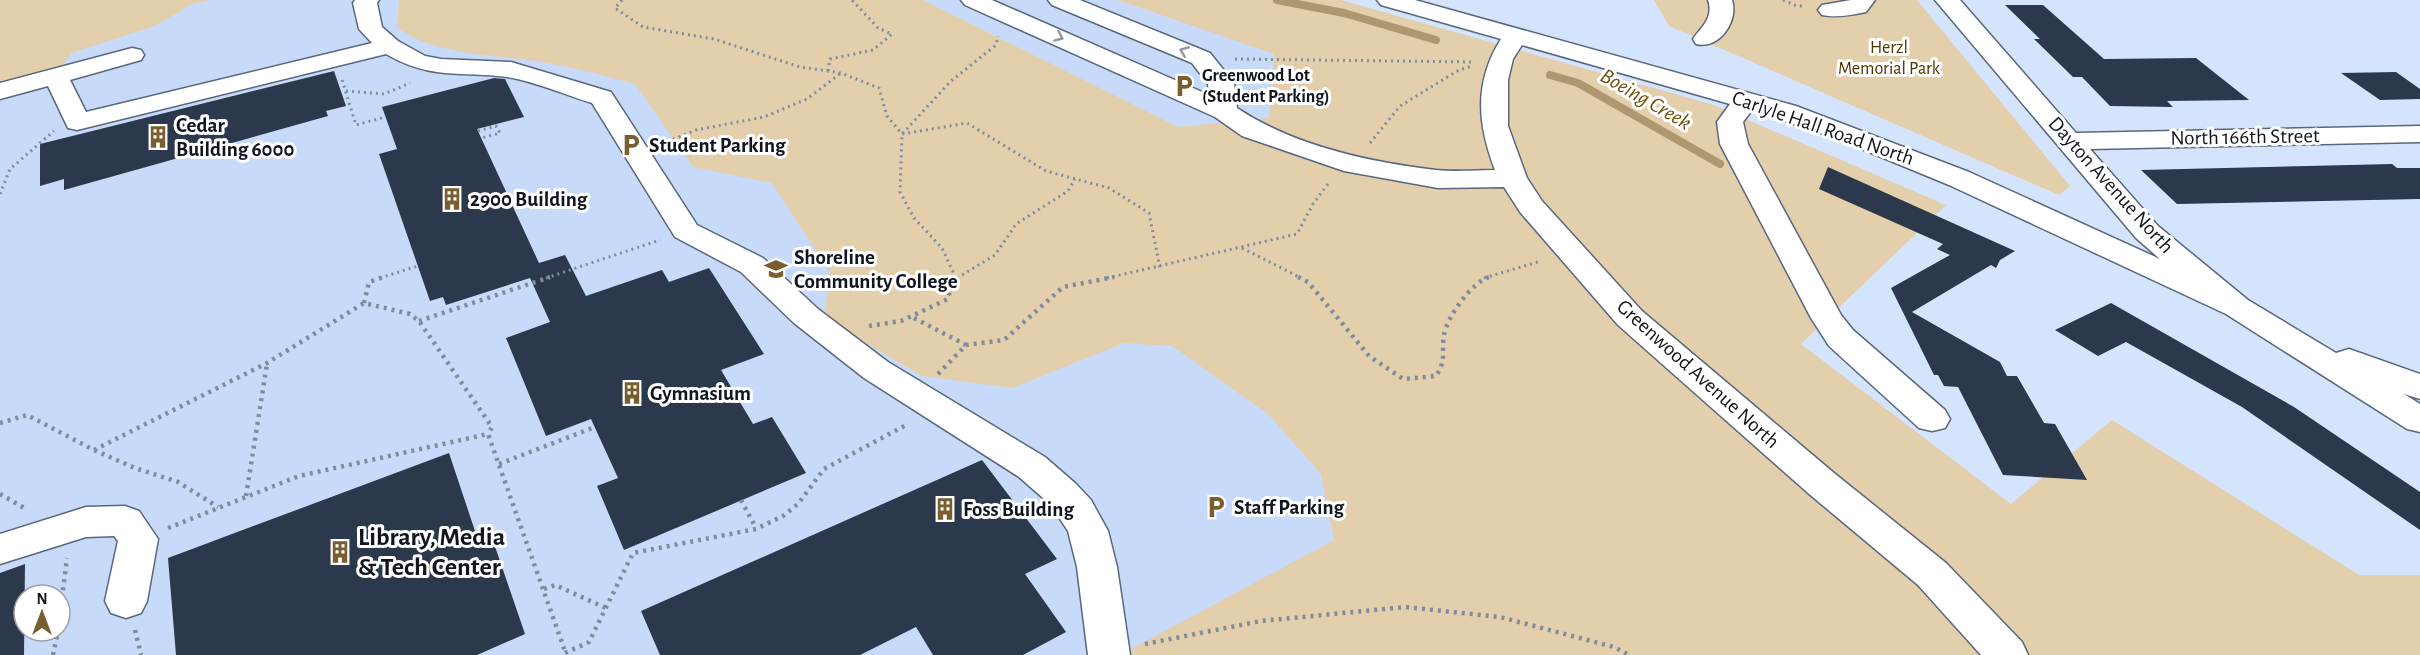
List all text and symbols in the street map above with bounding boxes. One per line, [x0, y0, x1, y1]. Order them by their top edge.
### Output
one-way arrow [1052, 29, 1063, 41]
park label: Herzl Memorial Park [1838, 39, 1941, 78]
one-way arrow [1179, 46, 1190, 58]
water label: Boeing Creek [1597, 64, 1695, 134]
place label: Greenwood Lot (Student Parking) [1202, 67, 1330, 106]
parking icon: Greenwood Lot (Student Parking) [1171, 73, 1197, 99]
street label: Carlyle Hall Road North [1729, 87, 1917, 169]
street label: Dayton Avenue North [2044, 113, 2178, 257]
place label: Cedar Building 6000 [176, 115, 294, 160]
building icon: Cedar Building 6000 [145, 124, 171, 150]
street label: North 166th Street [2170, 125, 2320, 149]
parking icon: Student Parking [618, 132, 644, 158]
place label: Student Parking [649, 135, 786, 156]
building icon: 2900 Building [439, 186, 465, 212]
place label: 2900 Building [470, 189, 588, 210]
place label: Shoreline Community College [794, 247, 958, 292]
school or university icon: Shoreline Community College [763, 256, 789, 282]
street label: Greenwood Avenue North [1613, 296, 1783, 452]
building icon: Gymnasium [619, 380, 645, 406]
place label: Gymnasium [650, 383, 751, 404]
parking icon: Staff Parking [1203, 494, 1229, 520]
building icon: Foss Building [932, 496, 958, 522]
place label: Staff Parking [1234, 497, 1345, 518]
place label: Foss Building [963, 499, 1074, 520]
place label: Library, Media & Tech Center [358, 524, 505, 580]
building icon: Library, Media & Tech Center [327, 539, 353, 565]
north arrow [12, 583, 72, 643]
text: N [36, 591, 48, 607]

